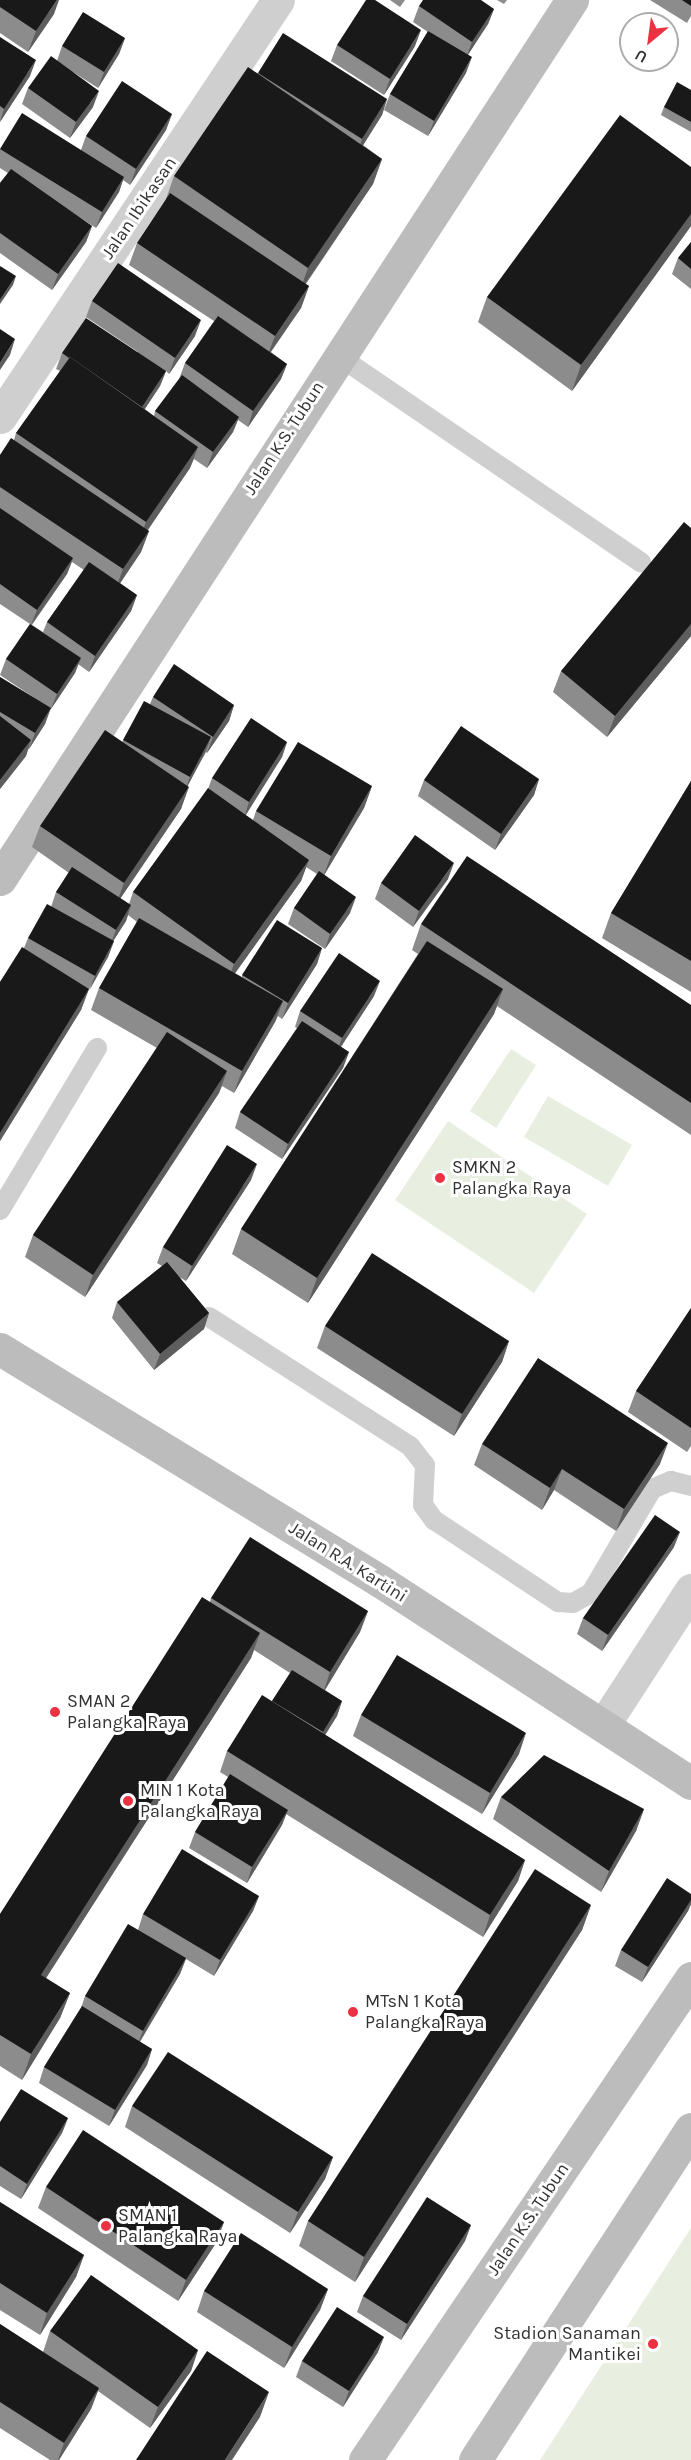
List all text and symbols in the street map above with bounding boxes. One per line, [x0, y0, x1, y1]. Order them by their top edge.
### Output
north arrow [619, 12, 679, 72]
text: U [632, 45, 650, 67]
street label: Jalan Ibikasan [97, 153, 181, 263]
street label: Jalan K.S. Tubun [239, 377, 329, 499]
place label: SMKN 2 Palangka Raya [452, 1157, 571, 1200]
marker: SMKN 2 Palangka Raya [433, 1171, 447, 1185]
street label: Jalan R.A. Kartini [285, 1517, 411, 1607]
place label: SMAN 2 Palangka Raya [67, 1691, 186, 1734]
marker: SMAN 2 Palangka Raya [48, 1705, 62, 1719]
place label: MIN 1 Kota Palangka Raya [140, 1780, 259, 1822]
marker: MIN 1 Kota Palangka Raya [121, 1794, 135, 1808]
place label: MTsN 1 Kota Palangka Raya [365, 1991, 484, 2034]
marker: MTsN 1 Kota Palangka Raya [346, 2005, 360, 2019]
street label: Jalan K.S. Tubun [482, 2159, 574, 2279]
place label: SMAN 1 Palangka Raya [118, 2205, 237, 2248]
marker: SMAN 1 Palangka Raya [99, 2219, 113, 2233]
place label: Stadion Sanaman Mantikei [493, 2323, 641, 2366]
marker: Stadion Sanaman Mantikei [646, 2337, 660, 2351]

